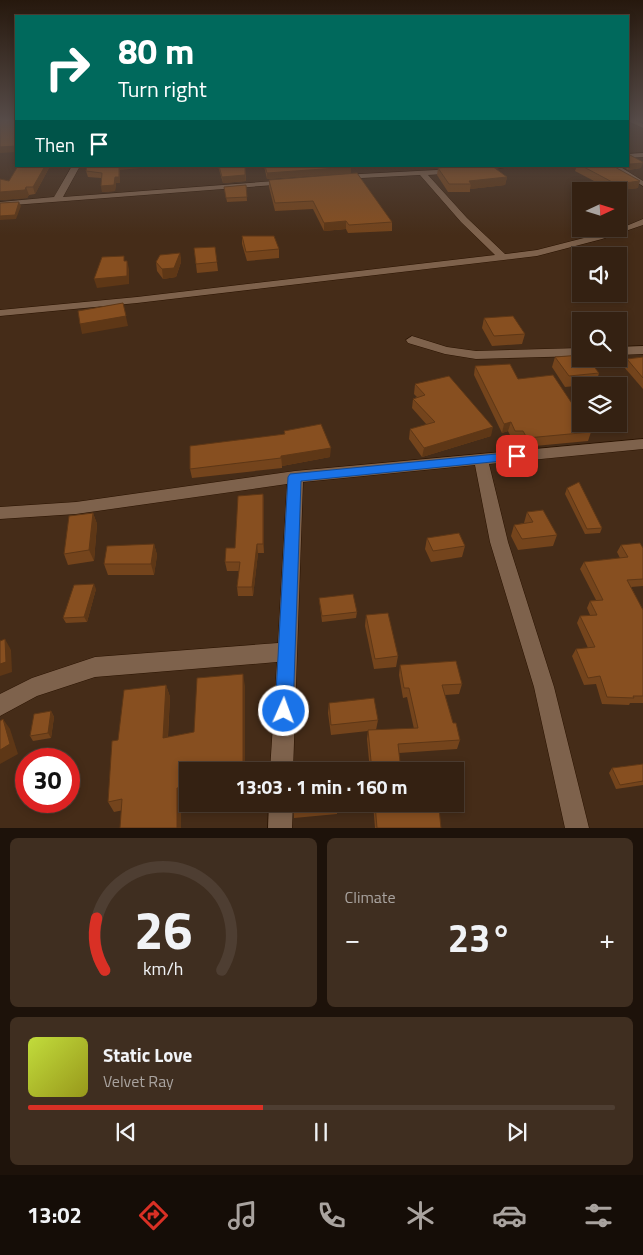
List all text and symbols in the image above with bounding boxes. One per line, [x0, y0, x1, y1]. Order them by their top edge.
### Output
text: 80 m [118, 24, 194, 78]
icon: right [35, 35, 100, 100]
text: Turn right [118, 72, 207, 106]
text: Then [35, 130, 75, 159]
icon: arrive [85, 130, 113, 158]
north arrow [572, 182, 628, 238]
map controls [572, 182, 627, 432]
button: sound [572, 247, 627, 302]
button: search [572, 312, 627, 367]
button: layers [572, 377, 627, 432]
pin [496, 435, 538, 477]
icon: arrive [503, 442, 531, 470]
position arrow [257, 684, 309, 736]
speed limit sign: 30 [15, 748, 80, 813]
text: 13:03 · 1 min · 160 m [235, 772, 408, 801]
text: Climate [345, 885, 396, 909]
text: 26 [134, 890, 192, 969]
text: 23° [448, 909, 512, 967]
text: − [345, 917, 360, 960]
text: + [599, 917, 615, 960]
text: km/h [143, 955, 183, 982]
text: Static Love [103, 1040, 192, 1069]
text: Velvet Ray [103, 1069, 174, 1093]
icon: previous [112, 1118, 140, 1146]
icon: pause [307, 1118, 335, 1146]
icon: next [503, 1118, 531, 1146]
text: 13:02 [27, 1198, 82, 1232]
icon: directions [136, 1198, 171, 1233]
icon: music [225, 1198, 260, 1233]
icon: phone [314, 1198, 349, 1233]
icon: climate [403, 1198, 438, 1233]
icon: car [492, 1198, 527, 1233]
icon: filters [581, 1198, 616, 1233]

